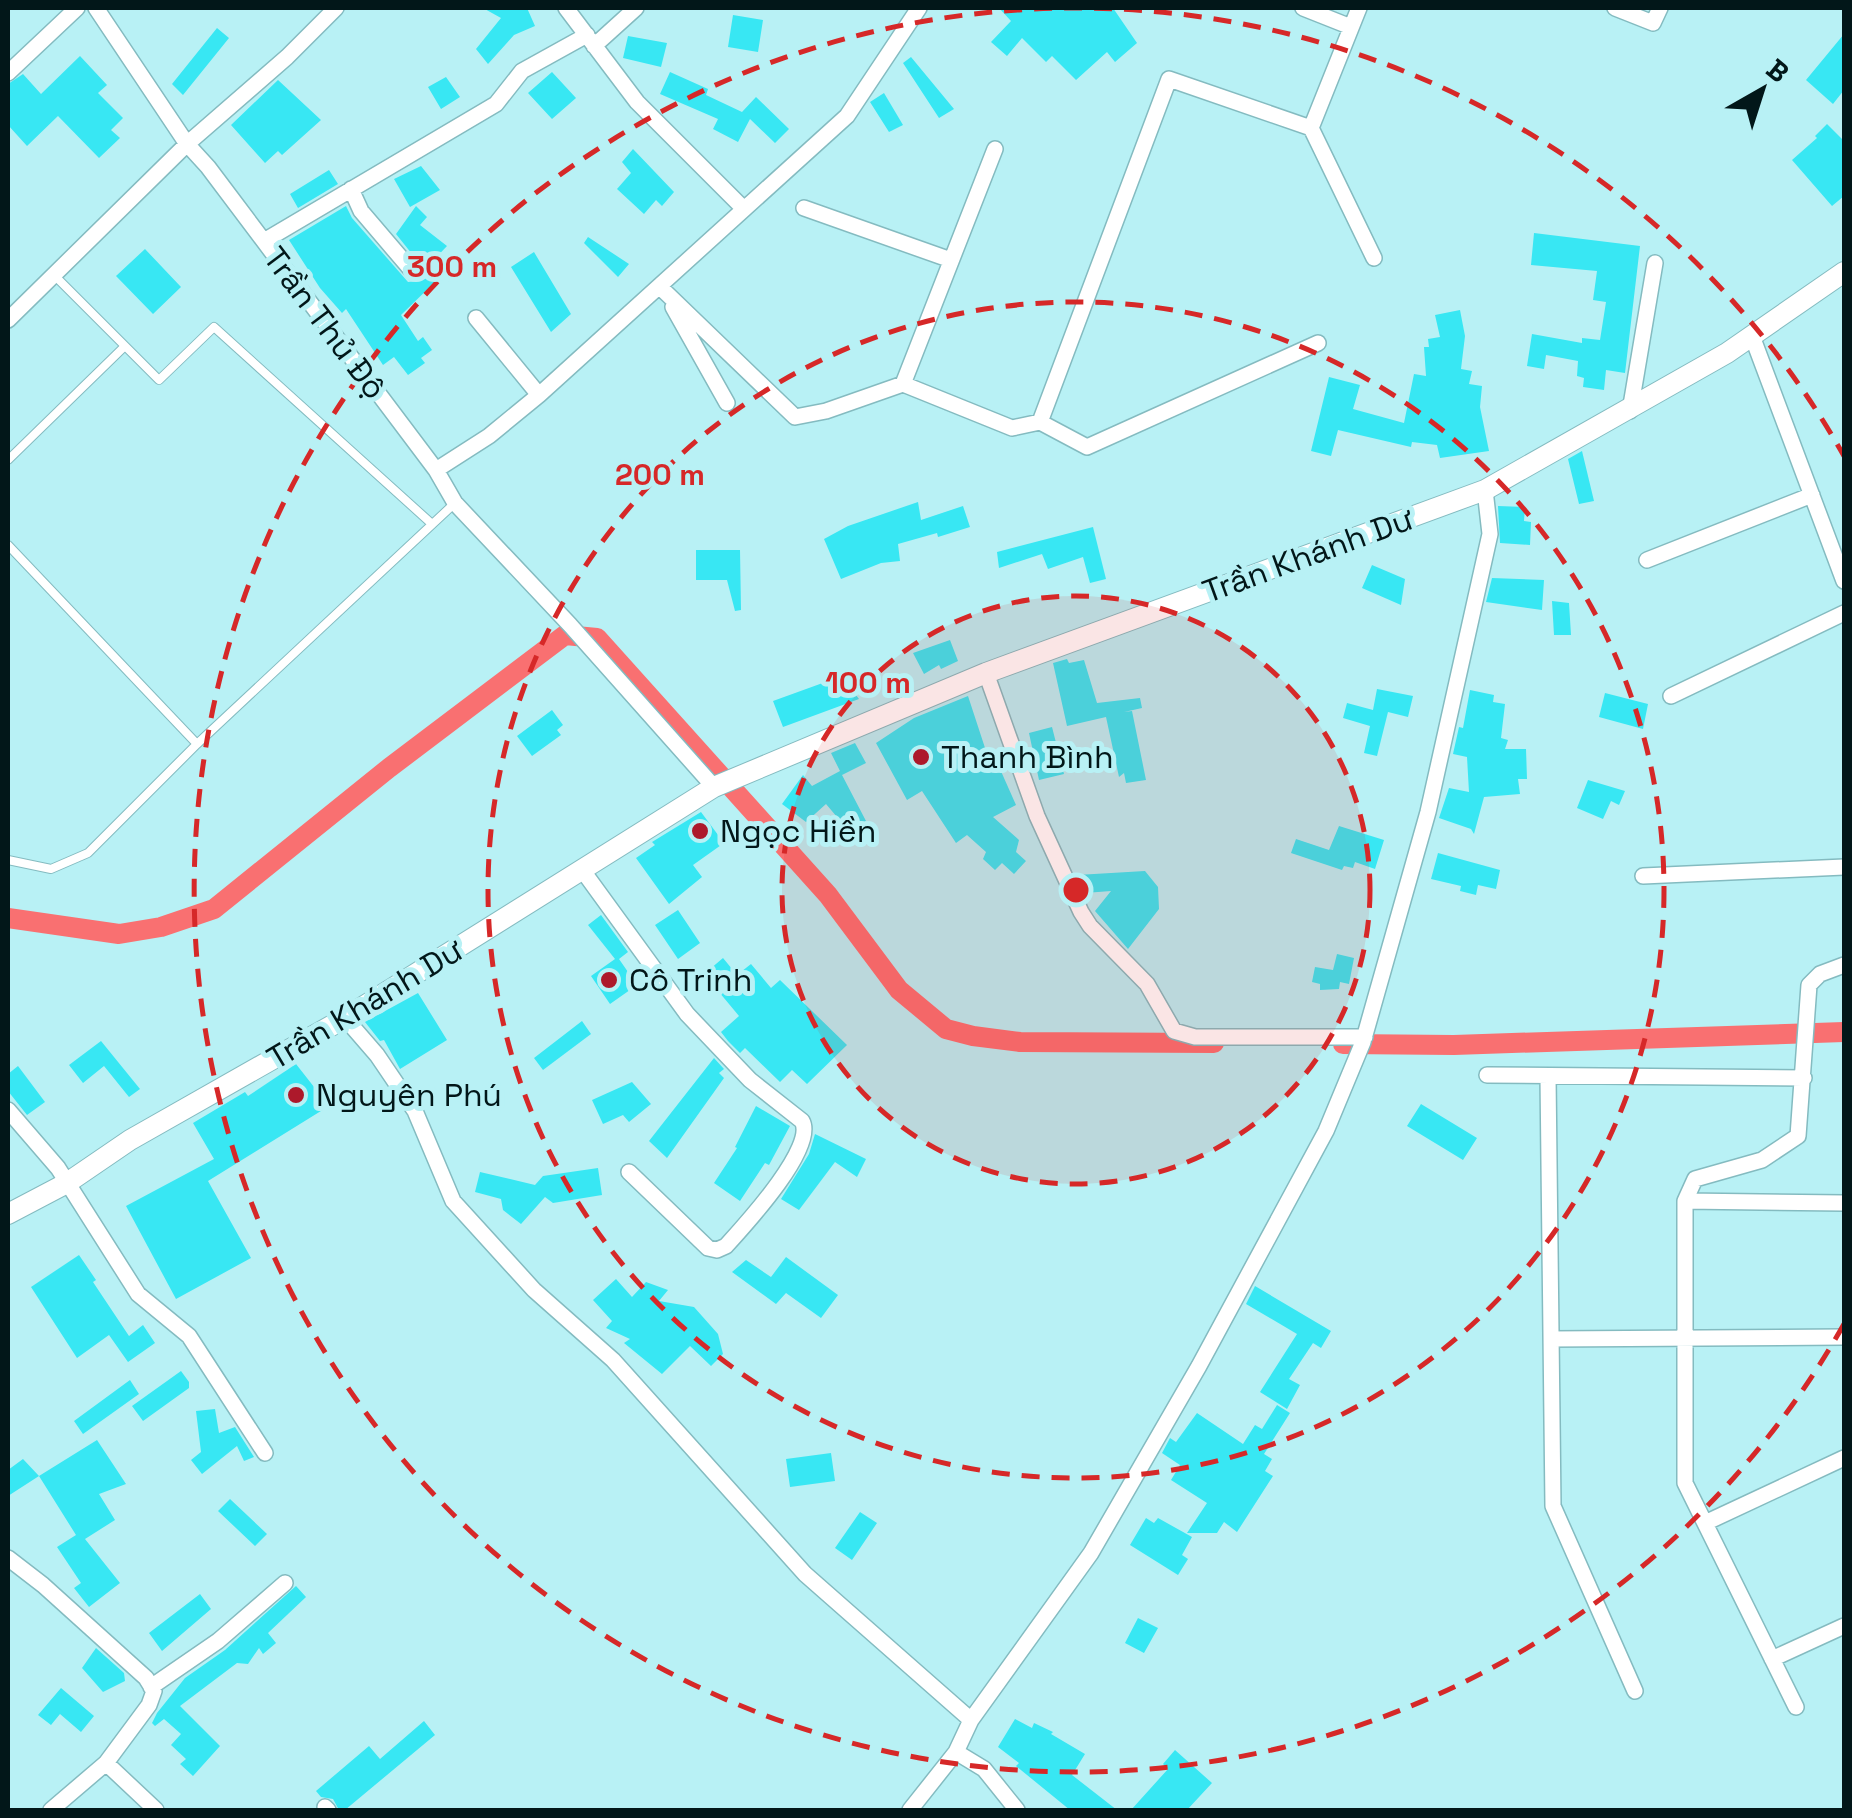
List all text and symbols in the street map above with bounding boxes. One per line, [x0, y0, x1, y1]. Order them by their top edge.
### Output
north arrow [1712, 40, 1812, 140]
text: B [1759, 51, 1796, 90]
street label: Trần Thủ Độ [255, 239, 395, 407]
text: 300 m [407, 247, 497, 286]
text: 200 m [615, 455, 705, 494]
street label: Trần Khánh Dư [1197, 498, 1419, 612]
text: 100 m [825, 663, 911, 702]
place label: Thanh Bình [941, 737, 1114, 777]
marker: Thanh Bình [910, 746, 932, 768]
place label: Ngọc Hiền [720, 811, 876, 851]
marker: Ngọc Hiền [689, 820, 711, 842]
centre of rings [1058, 872, 1094, 908]
street label: Trần Khánh Dư [260, 930, 470, 1078]
place label: Cô Trinh [629, 960, 752, 1000]
marker: Cô Trinh [598, 969, 620, 991]
place label: Nguyên Phú [316, 1075, 502, 1115]
marker: Nguyên Phú [285, 1084, 307, 1106]

